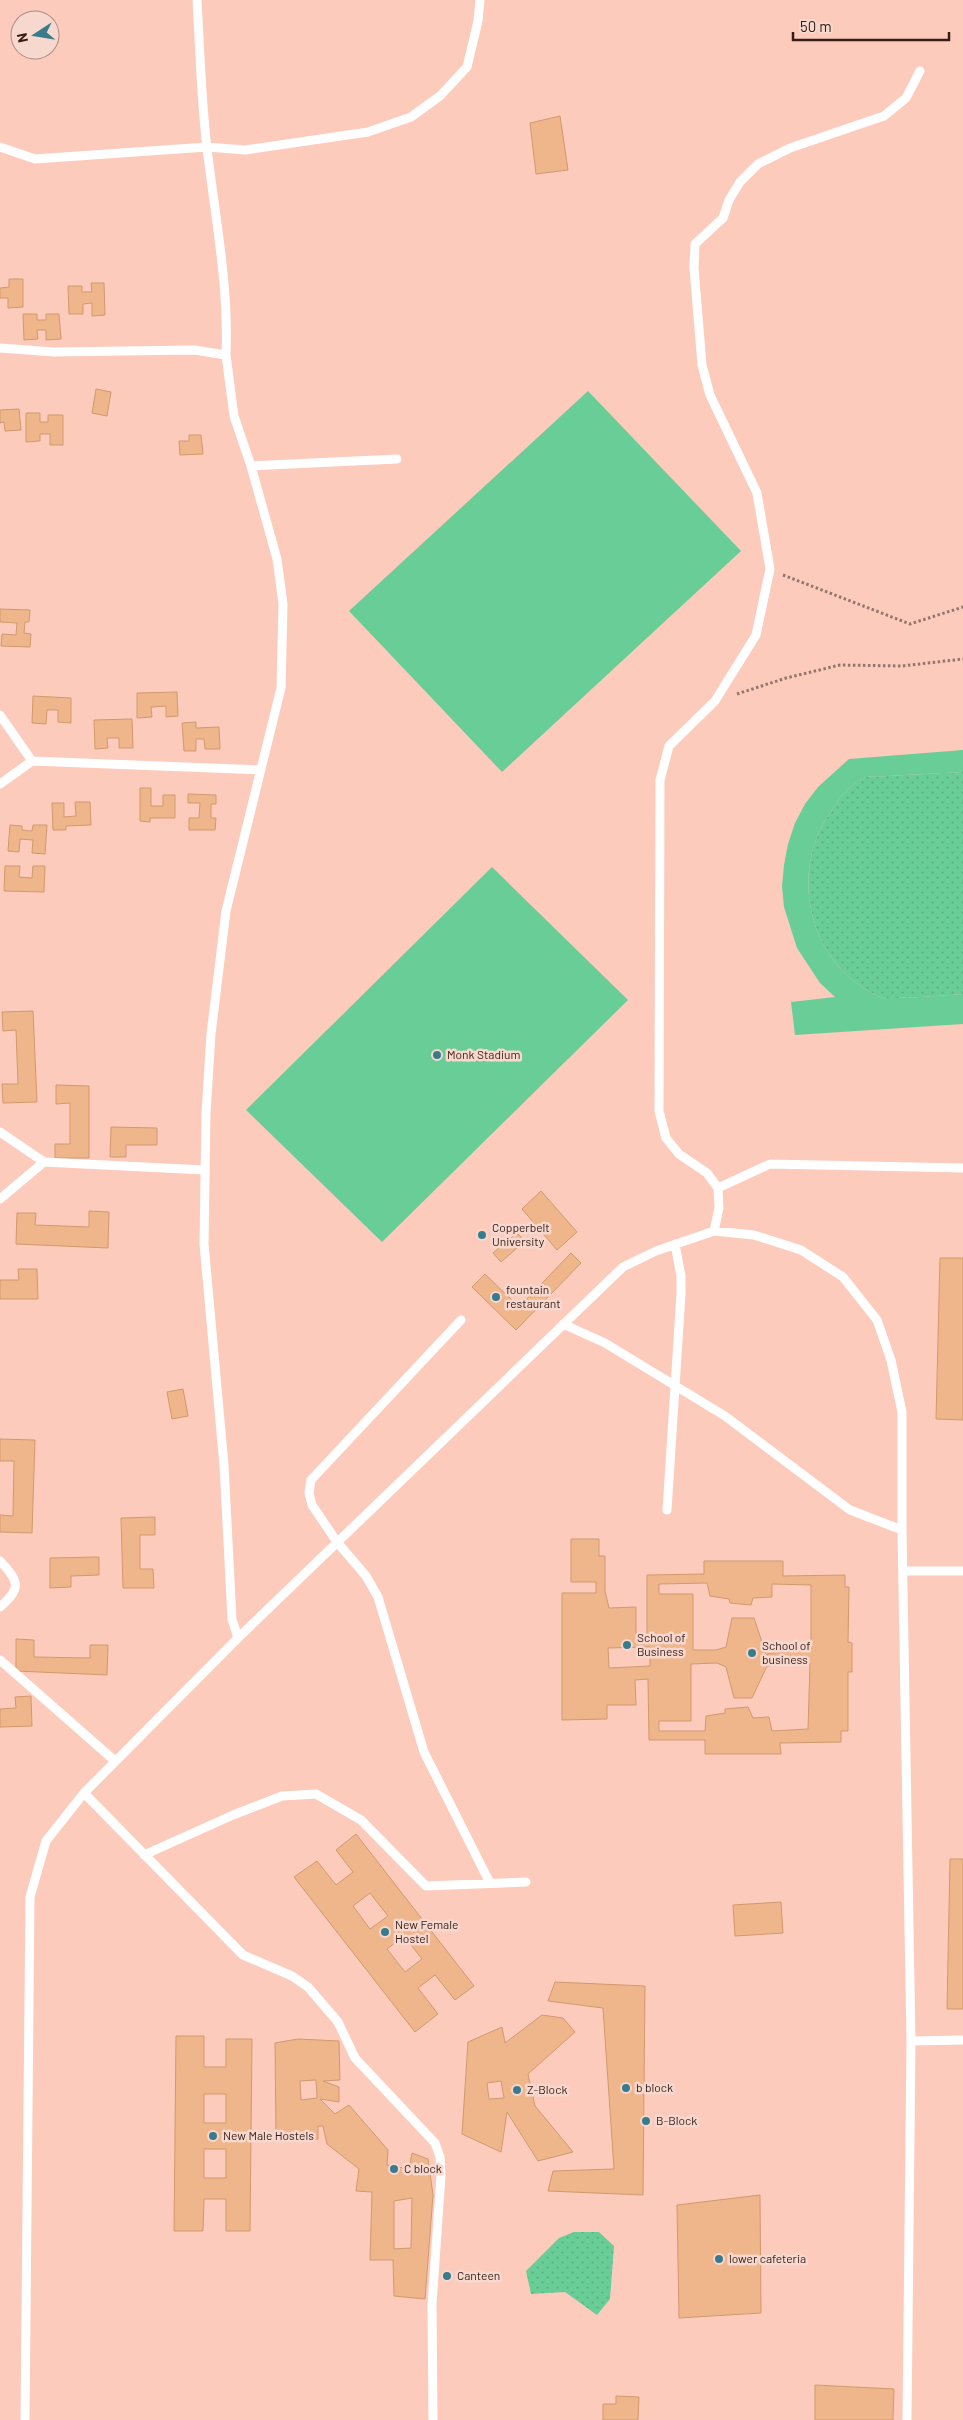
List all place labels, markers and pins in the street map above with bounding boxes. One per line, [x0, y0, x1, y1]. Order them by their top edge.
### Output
place label: Monk Stadium [447, 1047, 521, 1061]
marker: Monk Stadium [431, 1049, 443, 1061]
place label: Copperbelt University [492, 1220, 550, 1248]
marker: Copperbelt University [476, 1229, 488, 1241]
place label: fountain restaurant [506, 1282, 561, 1310]
marker: fountain restaurant [490, 1291, 502, 1303]
place label: School of Business [637, 1630, 686, 1658]
place label: School of business [762, 1638, 811, 1666]
marker: School of Business [621, 1639, 633, 1651]
marker: School of business [746, 1647, 758, 1659]
place label: New Female Hostel [395, 1917, 458, 1945]
marker: New Female Hostel [379, 1926, 391, 1938]
place label: b block [636, 2080, 673, 2094]
place label: Z-Block [527, 2082, 567, 2096]
marker: b block [620, 2082, 632, 2094]
marker: Z-Block [511, 2084, 523, 2096]
place label: B-Block [656, 2113, 697, 2127]
marker: B-Block [640, 2115, 652, 2127]
place label: New Male Hostels [223, 2128, 314, 2142]
marker: New Male Hostels [207, 2130, 219, 2142]
place label: C block [404, 2161, 442, 2175]
marker: C block [388, 2163, 400, 2175]
place label: lower cafeteria [729, 2251, 806, 2265]
marker: lower cafeteria [713, 2253, 725, 2265]
place label: Canteen [457, 2268, 500, 2282]
marker: Canteen [441, 2270, 453, 2282]

